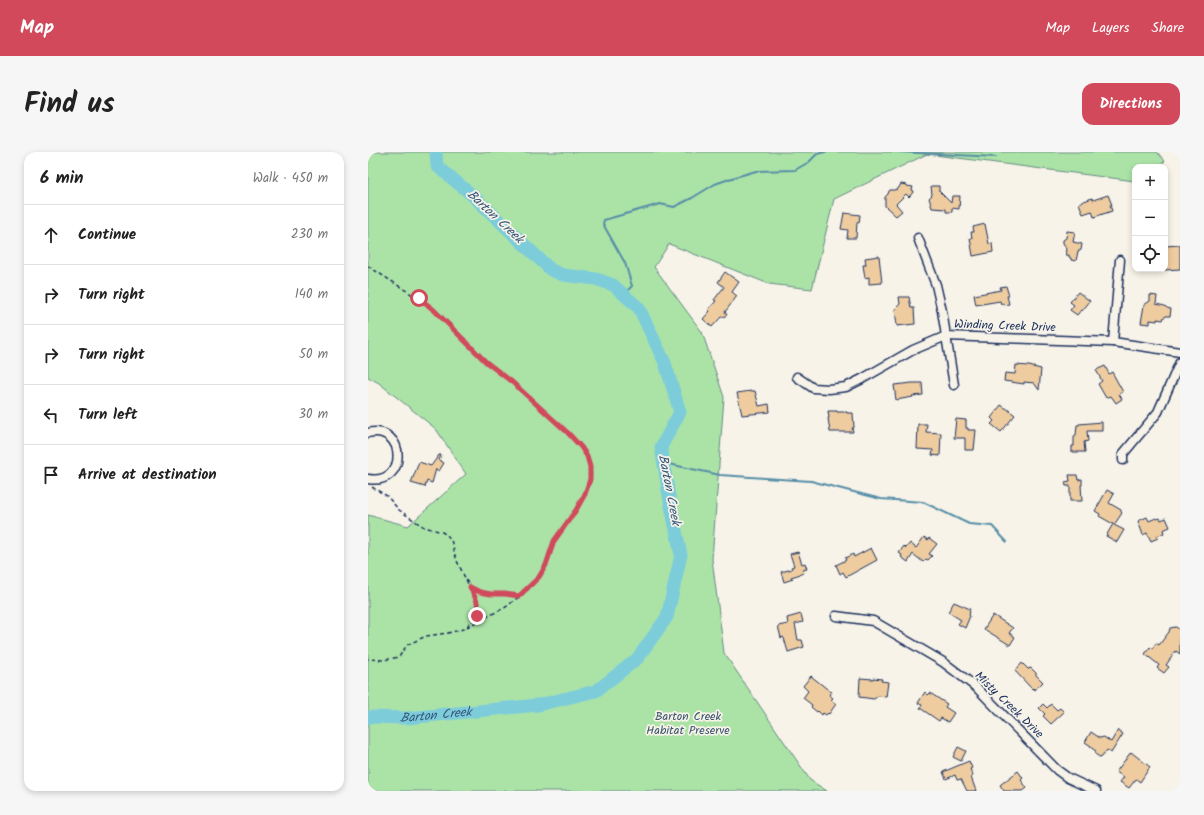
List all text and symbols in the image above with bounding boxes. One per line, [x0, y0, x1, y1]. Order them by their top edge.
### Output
text: Map [20, 13, 54, 43]
text: Map [1046, 17, 1070, 39]
text: Layers [1092, 17, 1130, 39]
text: Share [1152, 17, 1184, 39]
text: Find us [24, 82, 115, 127]
button: Directions [1082, 83, 1180, 125]
map controls [1132, 164, 1168, 272]
button: + [1132, 164, 1168, 200]
text: 6 min [40, 165, 84, 192]
text: Walk · 450 m [253, 168, 328, 189]
water label: Barton Creek [462, 185, 530, 250]
button: − [1132, 200, 1168, 236]
text: Continue [78, 223, 136, 247]
icon: ahead [40, 224, 62, 246]
text: 230 m [291, 224, 328, 245]
button: locate [1132, 236, 1168, 272]
text: Turn right [78, 283, 145, 307]
icon: right [40, 284, 62, 306]
text: 140 m [295, 284, 328, 305]
route start [410, 289, 428, 307]
street label: Winding Creek Drive [954, 315, 1057, 337]
text: Turn right [78, 343, 145, 367]
icon: right [40, 344, 62, 366]
text: 50 m [299, 344, 328, 365]
text: Turn left [78, 403, 138, 427]
icon: left [40, 404, 62, 426]
text: 30 m [299, 404, 328, 425]
water label: Barton Creek [652, 453, 687, 529]
text: Arrive at destination [78, 463, 217, 487]
icon: arrive [40, 464, 62, 486]
route end [468, 607, 486, 625]
street label: Misty Creek Drive [970, 667, 1048, 743]
water label: Barton Creek [400, 701, 474, 729]
park label: Barton Creek Habitat Preserve [646, 707, 730, 740]

